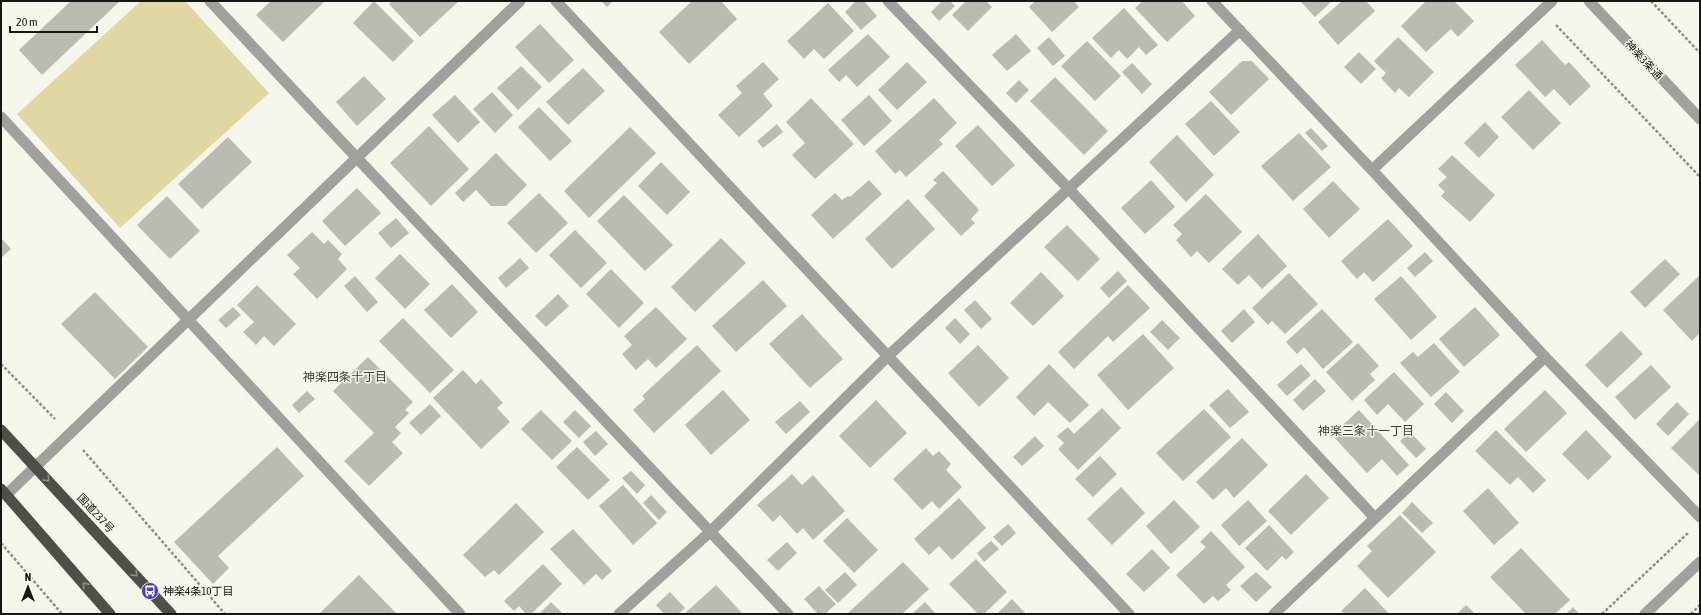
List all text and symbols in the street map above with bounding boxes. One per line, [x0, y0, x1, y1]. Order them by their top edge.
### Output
scale bar [10, 8, 97, 34]
text: 20 m [16, 15, 38, 29]
street label: 神楽3条通 [1623, 38, 1665, 82]
district label: 神楽四条十丁目 [303, 370, 387, 384]
district label: 神楽三条十一丁目 [1318, 424, 1414, 438]
one-way arrow [42, 474, 49, 482]
street label: 国道237号 [75, 491, 117, 535]
north arrow [8, 567, 48, 607]
one-way arrow [130, 570, 137, 577]
text: N [25, 571, 31, 583]
bus stop icon: 神楽4条10丁目 [140, 581, 160, 601]
one-way arrow [82, 582, 89, 589]
place label: 神楽4条10丁目 [163, 585, 234, 597]

